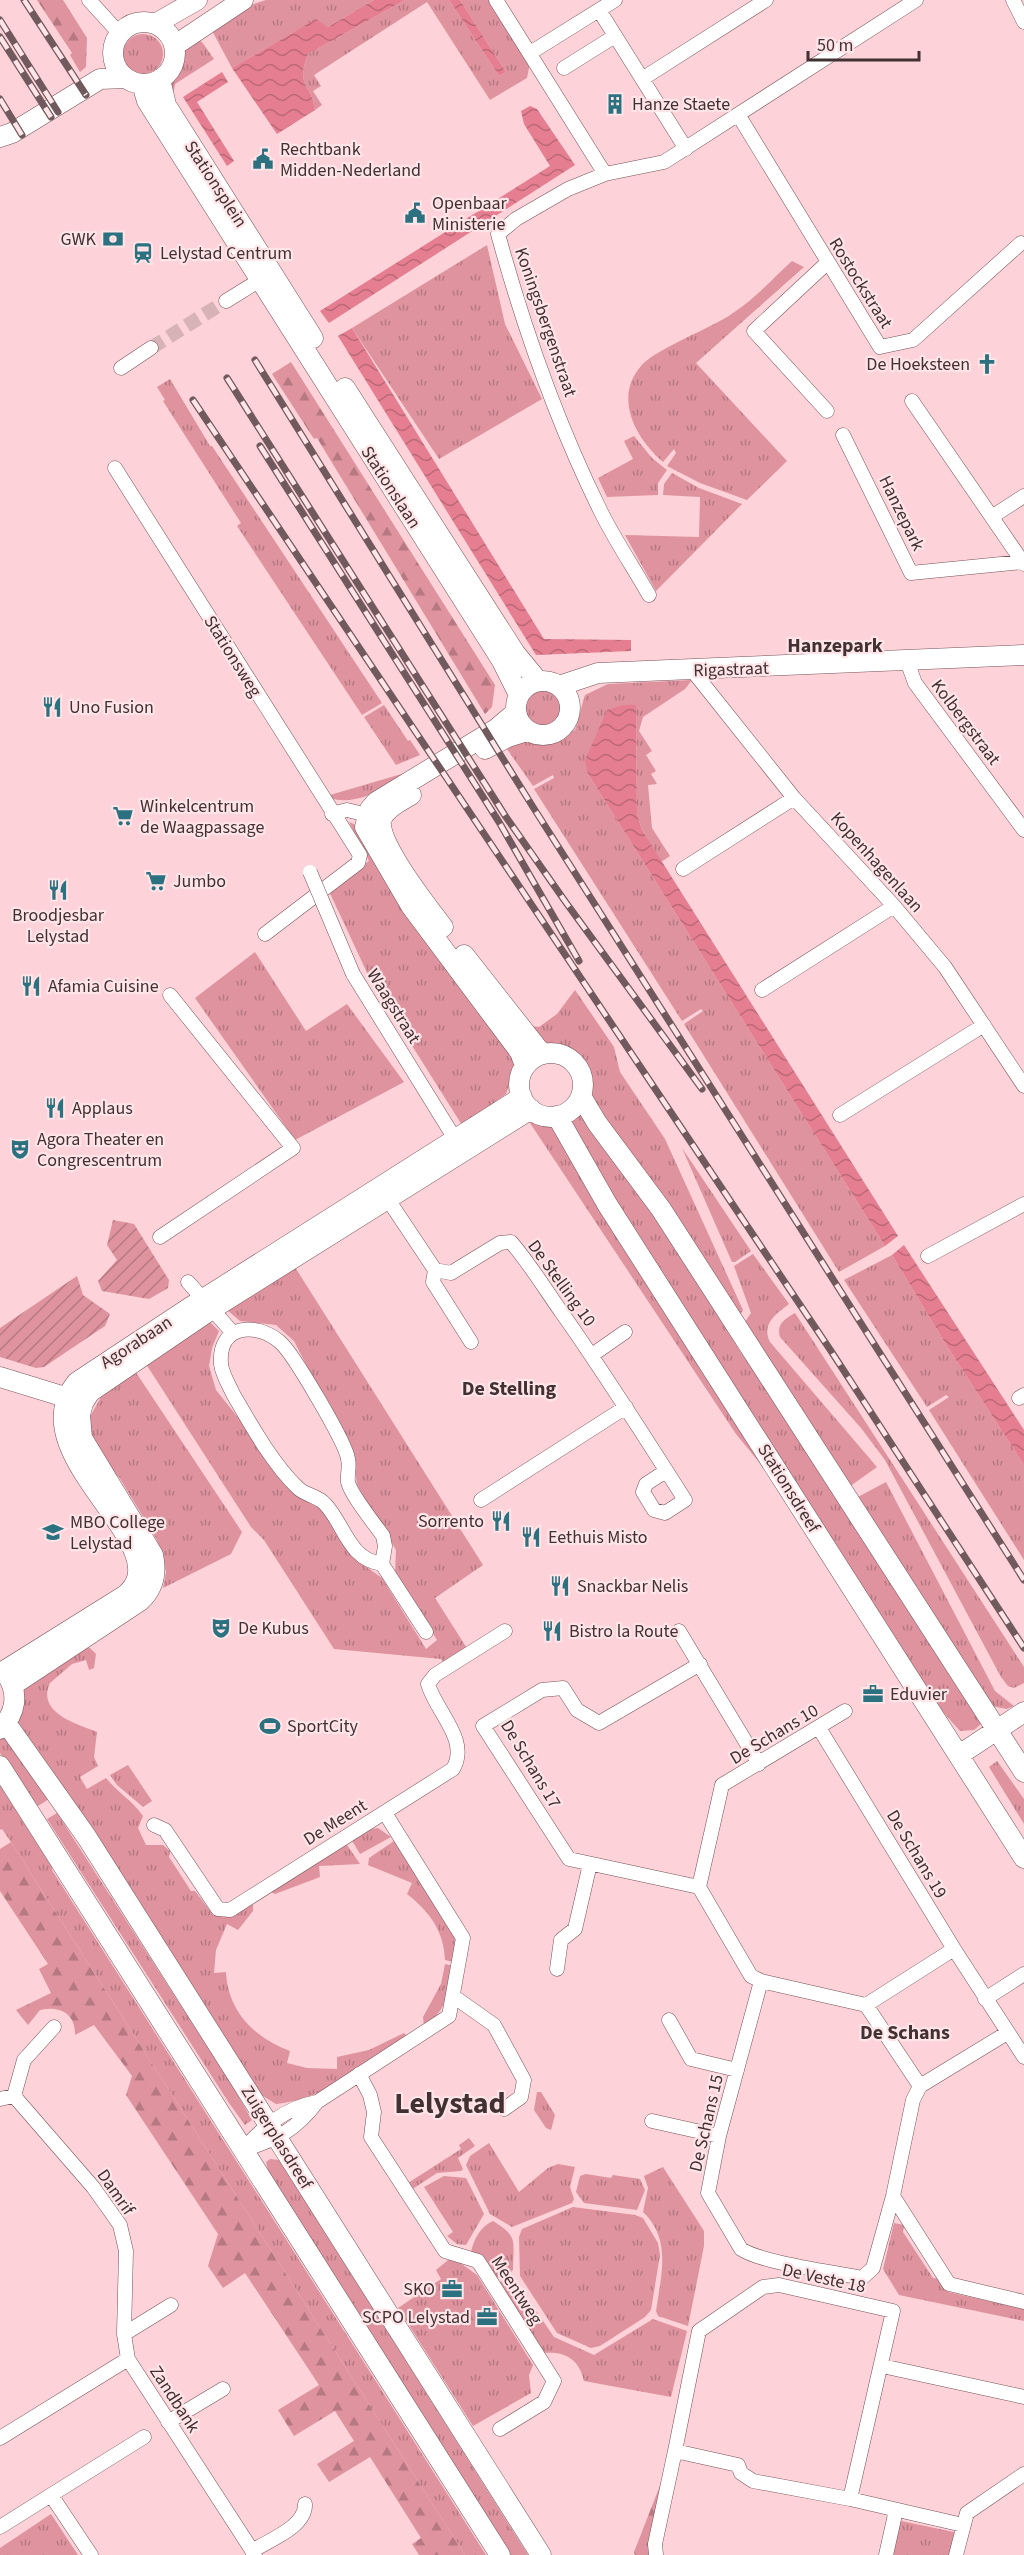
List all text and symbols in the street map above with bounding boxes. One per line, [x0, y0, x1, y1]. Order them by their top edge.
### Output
scale bar [808, 24, 919, 62]
text: 50 m [817, 33, 853, 58]
building icon: Hanze Staete [603, 92, 627, 116]
place label: Hanze Staete [632, 92, 730, 117]
street label: Stationsplein [178, 136, 253, 233]
place label: Rechtbank Midden-Nederland [280, 137, 421, 183]
public building icon: Rechtbank Midden-Nederland [251, 147, 275, 171]
place label: Openbaar Ministerie [432, 191, 508, 237]
public building icon: Openbaar Ministerie [403, 201, 427, 225]
place label: GWK [60, 227, 97, 252]
bank icon: GWK [101, 227, 125, 251]
street label: Rostockstraat [823, 233, 898, 333]
station icon: Lelystad Centrum [131, 241, 155, 265]
place label: Lelystad Centrum [160, 241, 292, 266]
street label: Koningsbergenstraat [508, 244, 583, 400]
place label: De Hoeksteen [866, 352, 970, 377]
church icon: De Hoeksteen [975, 352, 999, 376]
street label: Stationslaan [355, 441, 427, 533]
street label: Hanzepark [873, 471, 931, 555]
street label: Stationsweg [198, 611, 268, 702]
district label: Hanzepark [787, 632, 883, 660]
street label: Rigastraat [693, 656, 769, 683]
street label: Kolbergstraat [925, 674, 1006, 770]
restaurant icon: Uno Fusion [40, 695, 64, 719]
place label: Uno Fusion [69, 695, 154, 720]
place label: Winkelcentrum de Waagpassage [140, 794, 264, 840]
supermarket icon: Winkelcentrum de Waagpassage [111, 804, 135, 828]
street label: Kopenhagenlaan [825, 806, 929, 918]
supermarket icon: Jumbo [144, 869, 168, 893]
place label: Jumbo [173, 869, 226, 894]
restaurant icon: Broodjesbar Lelystad [46, 878, 70, 902]
place label: Broodjesbar Lelystad [12, 903, 105, 949]
street label: Waagstraat [361, 964, 426, 1049]
restaurant icon: Afamia Cuisine [19, 974, 43, 998]
place label: Afamia Cuisine [48, 974, 159, 999]
restaurant icon: Applaus [43, 1096, 67, 1120]
place label: Applaus [72, 1096, 133, 1121]
place label: Agora Theater en Congrescentrum [37, 1127, 164, 1173]
theatre icon: Agora Theater en Congrescentrum [8, 1137, 32, 1161]
street label: De Stelling 10 [522, 1235, 602, 1332]
street label: Agorabaan [96, 1310, 177, 1375]
district label: De Stelling [462, 1375, 556, 1403]
street label: Stationsdreef [751, 1439, 826, 1538]
place label: Sorrento [418, 1509, 484, 1534]
restaurant icon: Sorrento [489, 1509, 513, 1533]
place label: MBO College Lelystad [70, 1510, 165, 1556]
school or university icon: MBO College Lelystad [41, 1520, 65, 1544]
restaurant icon: Eethuis Misto [519, 1525, 543, 1549]
place label: Eethuis Misto [548, 1525, 648, 1550]
restaurant icon: Snackbar Nelis [548, 1574, 572, 1598]
place label: Snackbar Nelis [577, 1574, 688, 1599]
theatre icon: De Kubus [209, 1616, 233, 1640]
place label: De Kubus [238, 1616, 309, 1641]
restaurant icon: Bistro la Route [540, 1619, 564, 1643]
place label: Bistro la Route [569, 1619, 678, 1644]
office icon: Eduvier [861, 1682, 885, 1706]
place label: Eduvier [890, 1682, 948, 1707]
street label: De Schans 10 [725, 1698, 823, 1771]
sports icon: SportCity [258, 1714, 282, 1738]
place label: SportCity [287, 1714, 358, 1739]
street label: De Schans 17 [494, 1715, 567, 1813]
street label: De Meent [299, 1793, 372, 1852]
street label: De Schans 19 [880, 1805, 953, 1903]
district label: De Schans [860, 2019, 950, 2047]
street label: De Schans 15 [683, 2072, 730, 2174]
street label: Zuigerplasdreef [235, 2081, 319, 2194]
district label: Lelystad [394, 2082, 506, 2125]
street label: Damrif [91, 2164, 141, 2221]
street label: Meentweg [485, 2251, 548, 2330]
street label: De Veste 18 [780, 2257, 868, 2300]
place label: SKO [403, 2277, 435, 2302]
office icon: SKO [440, 2277, 464, 2301]
place label: SCPO Lelystad [362, 2305, 470, 2330]
office icon: SCPO Lelystad [475, 2305, 499, 2329]
street label: Zandbank [143, 2361, 206, 2438]

